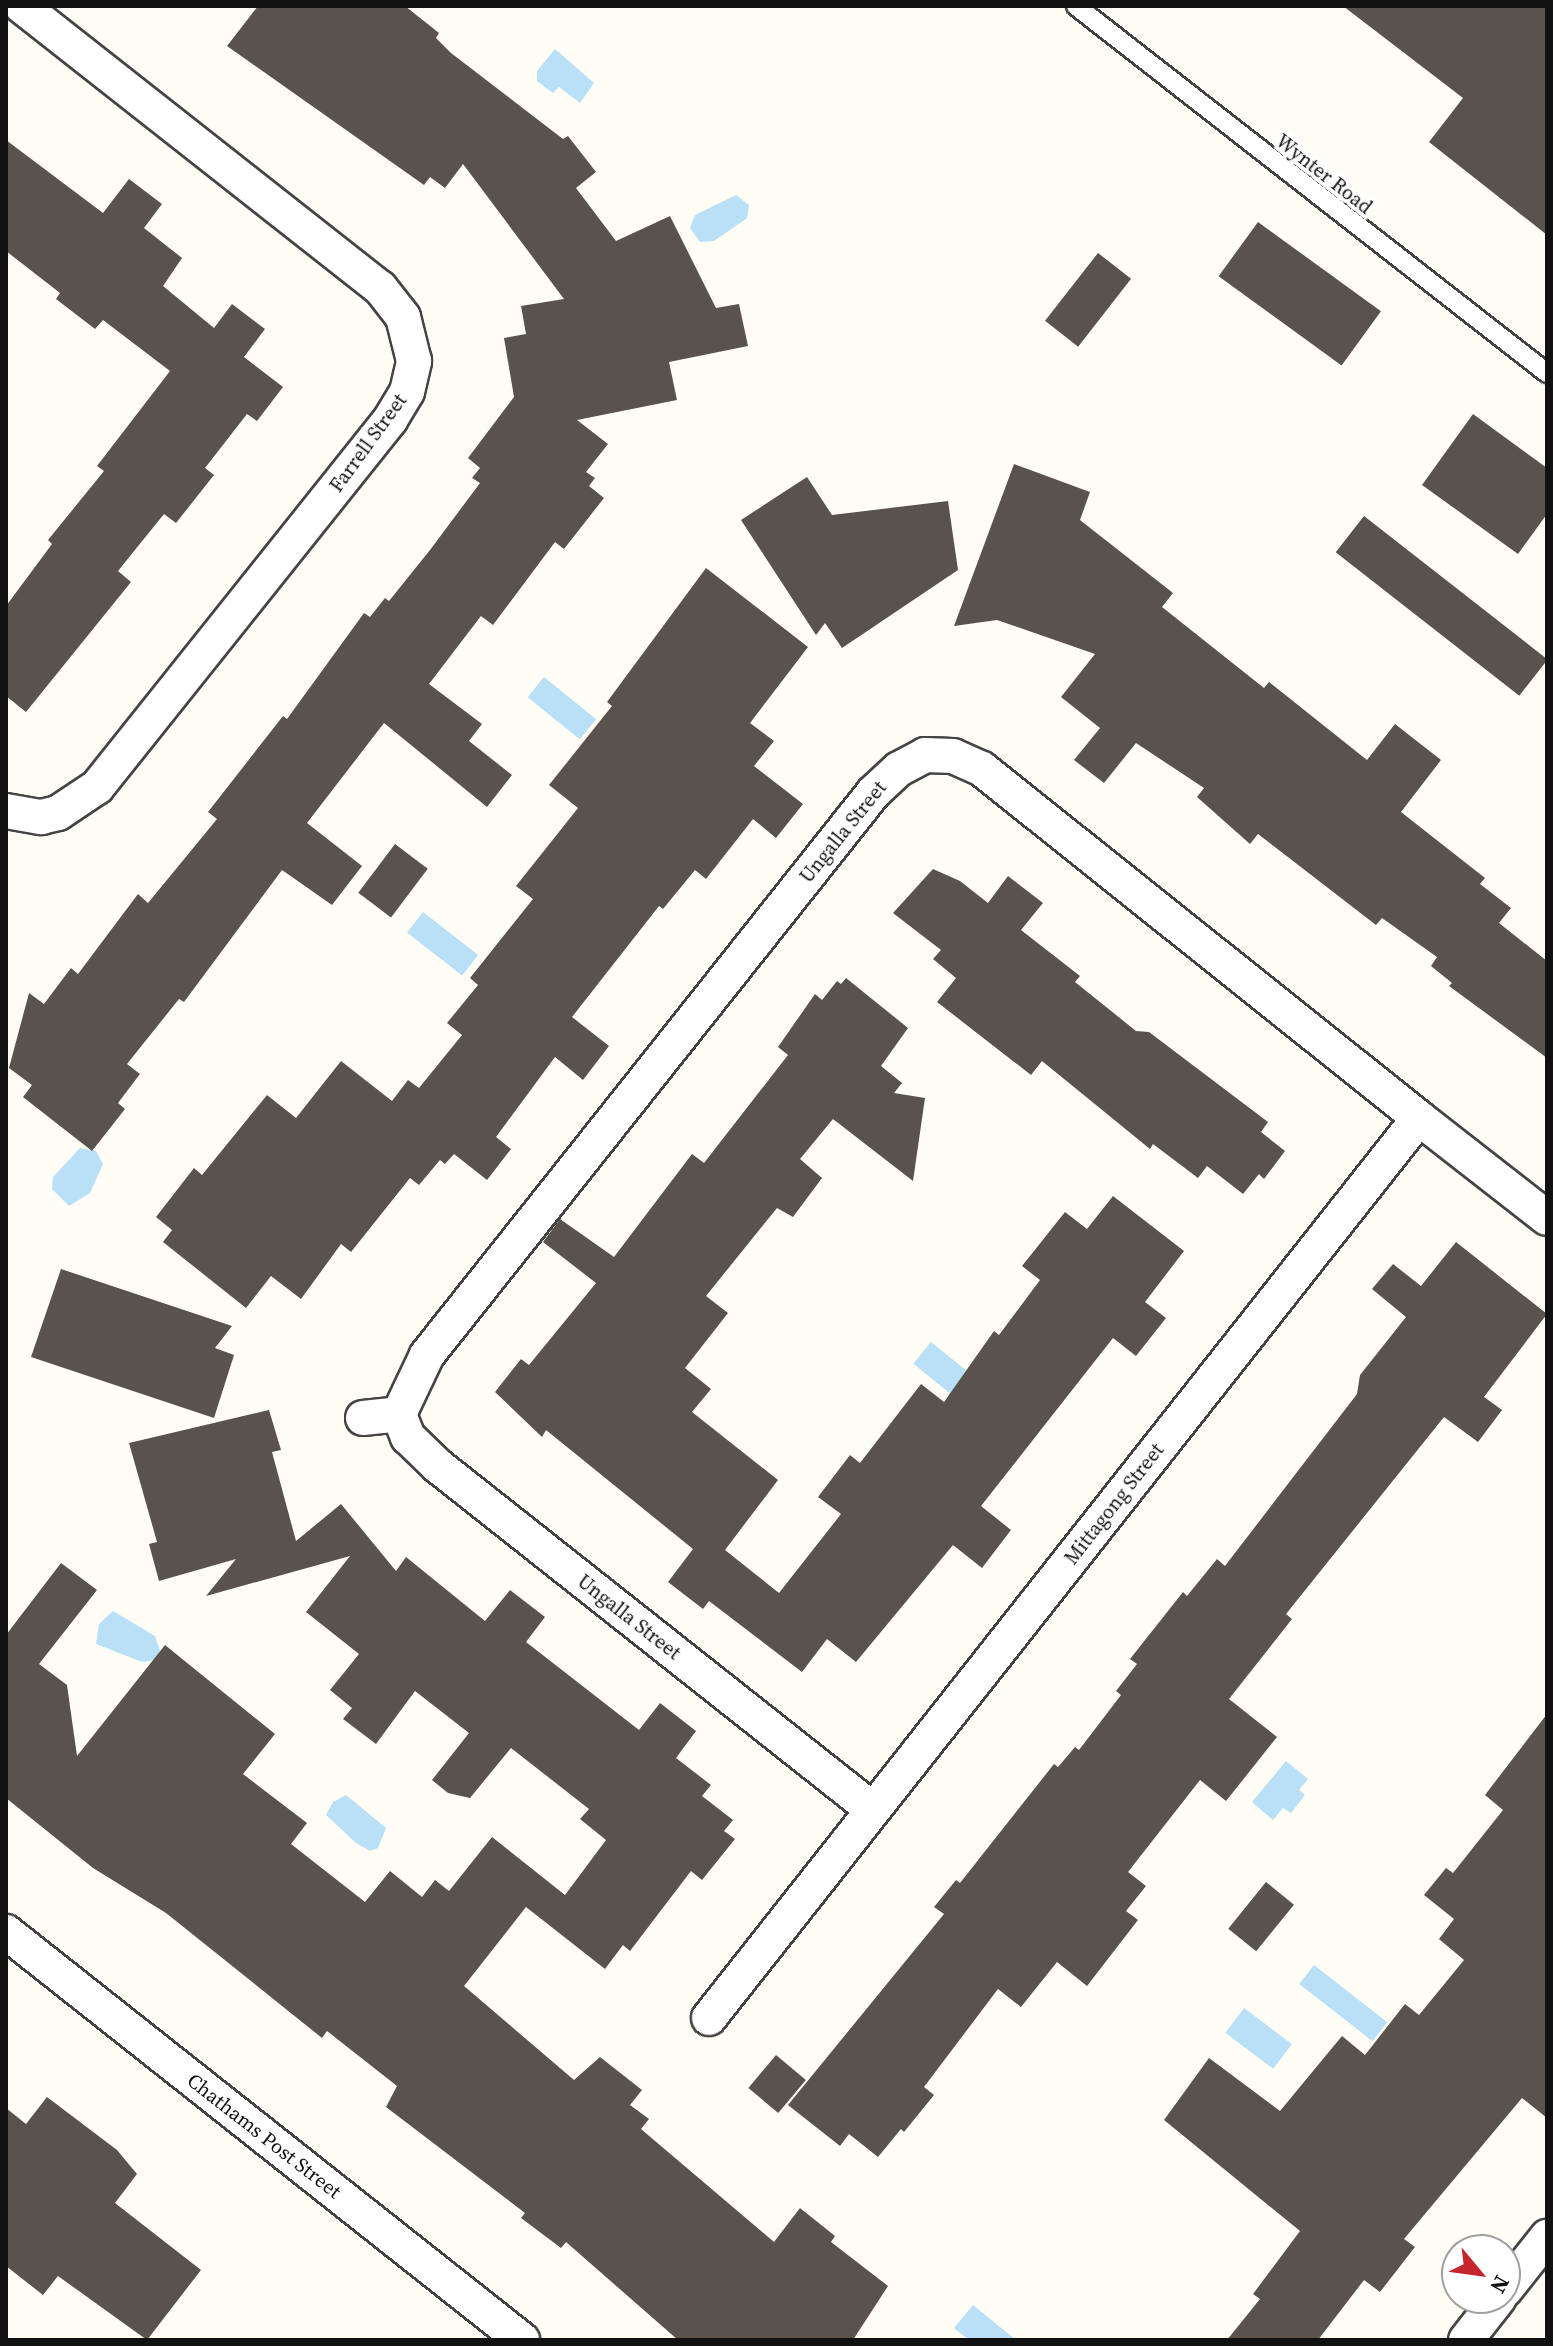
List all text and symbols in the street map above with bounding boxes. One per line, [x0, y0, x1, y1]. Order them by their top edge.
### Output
street label: Wynter Road [1271, 129, 1377, 219]
street label: Farrell Street [324, 389, 412, 497]
street label: Ungalla Street [795, 776, 891, 888]
street label: Mittagong Street [1059, 1439, 1169, 1569]
street label: Ungalla Street [573, 1569, 685, 1665]
street label: Chathams Post Street [182, 2068, 346, 2204]
north arrow [1441, 2234, 1521, 2314]
text: N [1483, 2270, 1517, 2299]

